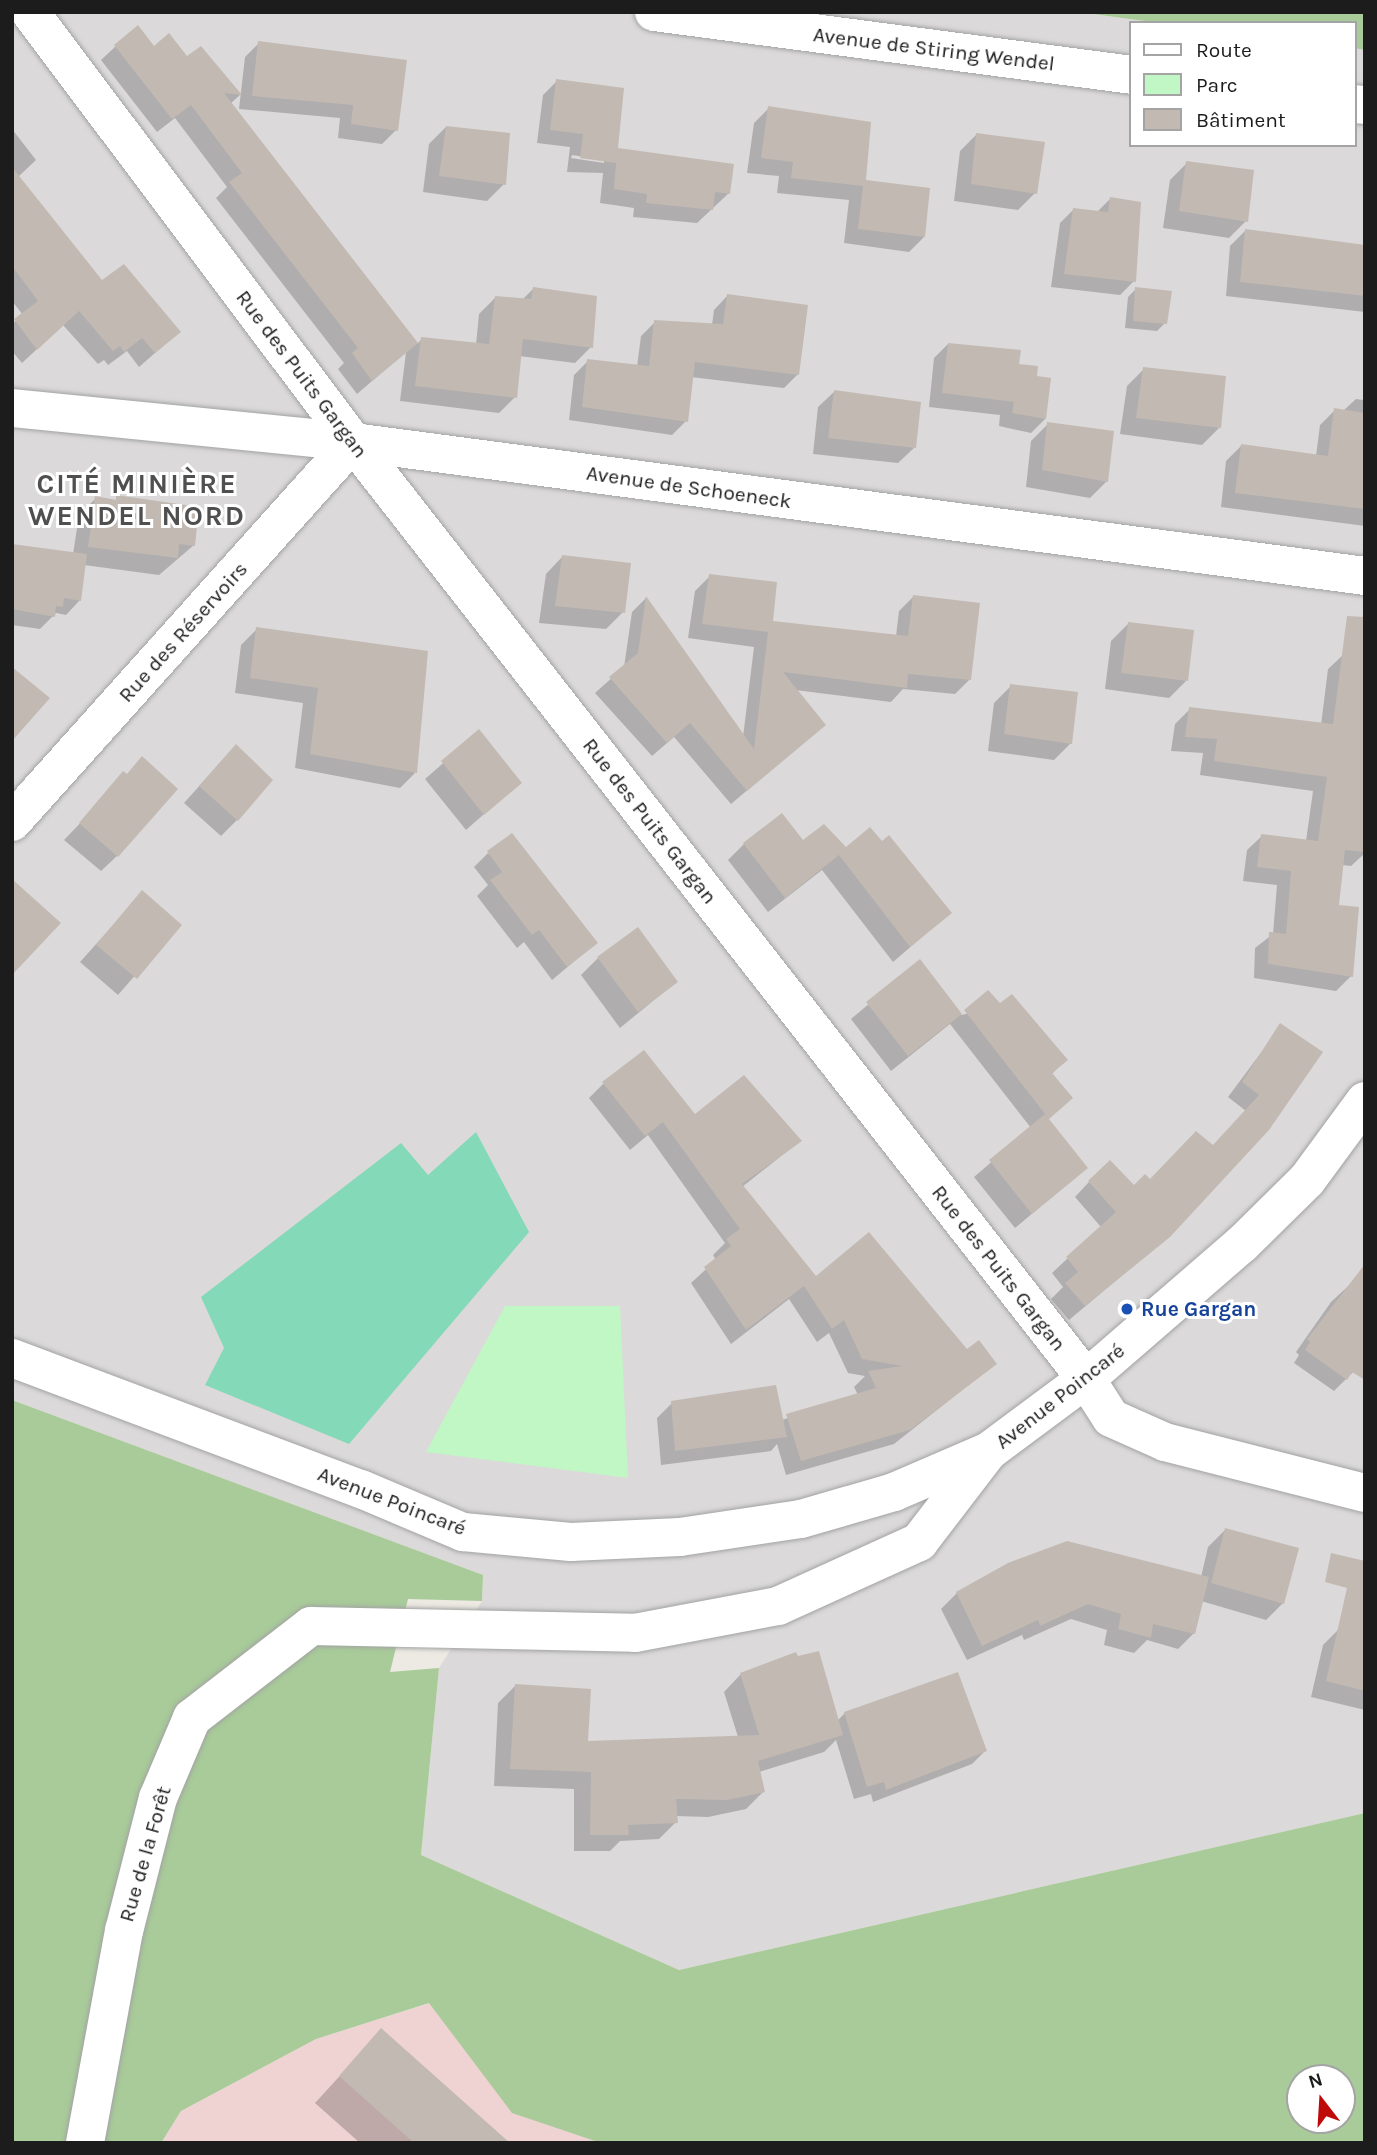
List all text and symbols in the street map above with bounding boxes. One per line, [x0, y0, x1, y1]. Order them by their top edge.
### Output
legend [1128, 21, 1356, 147]
street label: Avenue de Stiring Wendel [812, 22, 1056, 76]
text: Route [1196, 38, 1252, 62]
text: Parc [1196, 73, 1238, 97]
text: Bâtiment [1196, 108, 1286, 132]
street label: Rue des Puits Gargan [231, 285, 373, 463]
street label: Avenue de Schoeneck [585, 460, 793, 514]
district label: CITÉ MINIÈRE WENDEL NORD [29, 467, 245, 533]
street label: Rue des Réservoirs [113, 556, 253, 708]
street label: Rue des Puits Gargan [577, 733, 723, 909]
street label: Rue des Puits Gargan [926, 1180, 1072, 1356]
place label: Rue Gargan [1141, 1296, 1256, 1322]
marker: Rue Gargan [1119, 1301, 1135, 1317]
street label: Avenue Poincaré [990, 1338, 1130, 1454]
street label: Avenue Poincaré [314, 1461, 470, 1541]
street label: Rue de la Forêt [114, 1783, 176, 1925]
north arrow [1286, 2064, 1356, 2134]
text: N [1306, 2068, 1325, 2093]

